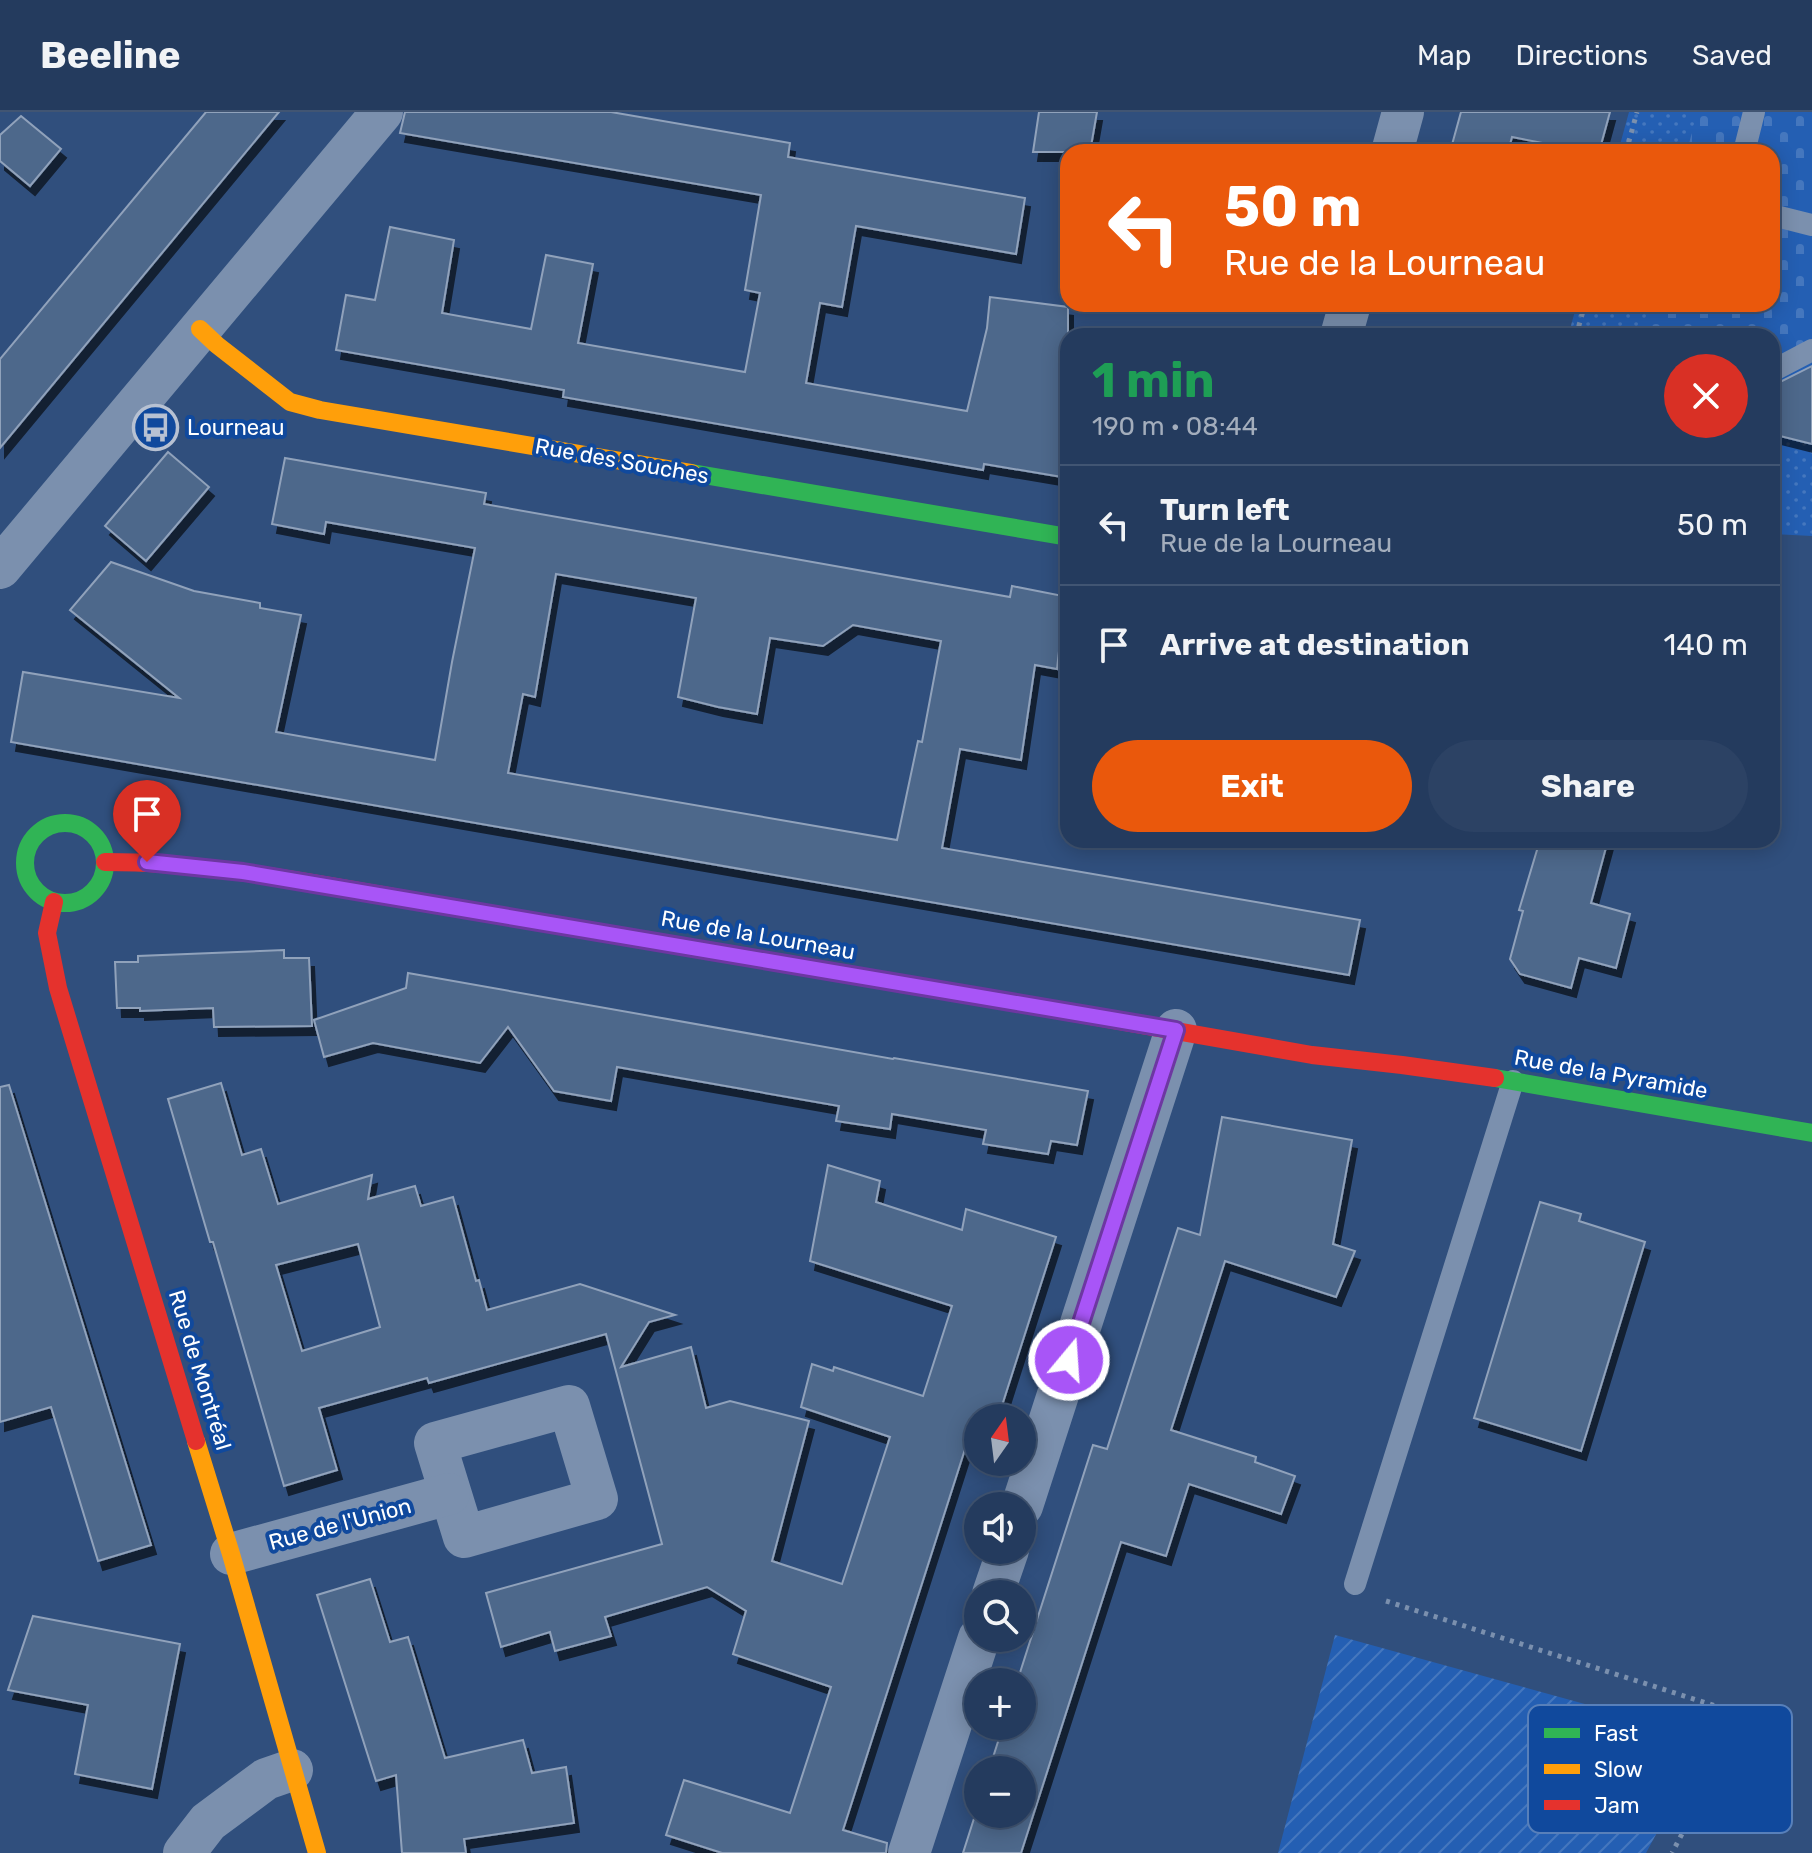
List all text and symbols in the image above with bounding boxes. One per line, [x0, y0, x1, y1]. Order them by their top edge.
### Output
text: Beeline [40, 32, 181, 78]
text: Map [1417, 39, 1471, 72]
text: Directions [1515, 39, 1648, 72]
text: Saved [1692, 39, 1772, 72]
text: 50 m [1224, 174, 1361, 240]
icon: left [1092, 176, 1196, 280]
text: Rue de la Lourneau [1224, 241, 1546, 284]
text: 1 min [1092, 352, 1215, 409]
button: close [1664, 354, 1748, 438]
bus stop icon: Lourneau [132, 403, 180, 451]
text: 190 m · 08:44 [1092, 411, 1258, 442]
place label: Lourneau [187, 414, 284, 441]
street label: Rue des Souches [533, 432, 711, 490]
text: Turn left [1160, 492, 1290, 528]
icon: left [1092, 503, 1136, 547]
text: 50 m [1677, 507, 1748, 543]
text: Rue de la Lourneau [1160, 528, 1392, 559]
icon: arrive [1092, 623, 1136, 667]
text: Arrive at destination [1160, 627, 1470, 663]
text: 140 m [1663, 627, 1748, 663]
button: Exit [1092, 740, 1412, 832]
button: Share [1428, 740, 1748, 832]
pin [113, 780, 181, 862]
icon: arrive [125, 792, 169, 836]
street label: Rue de la Lourneau [659, 905, 857, 965]
street label: Rue de la Pyramide [1512, 1044, 1710, 1104]
street label: Rue de Montréal [163, 1287, 237, 1453]
position arrow [1027, 1318, 1111, 1402]
north arrow [964, 1404, 1036, 1476]
map controls [964, 1404, 1036, 1828]
street label: Rue de l'Union [266, 1492, 414, 1556]
button: sound [964, 1492, 1036, 1564]
button: search [964, 1580, 1036, 1652]
button: + [964, 1668, 1036, 1740]
legend [1528, 1705, 1792, 1833]
text: Fast [1594, 1720, 1639, 1747]
button: − [964, 1756, 1036, 1828]
text: Slow [1594, 1756, 1643, 1783]
text: Jam [1594, 1792, 1640, 1819]

